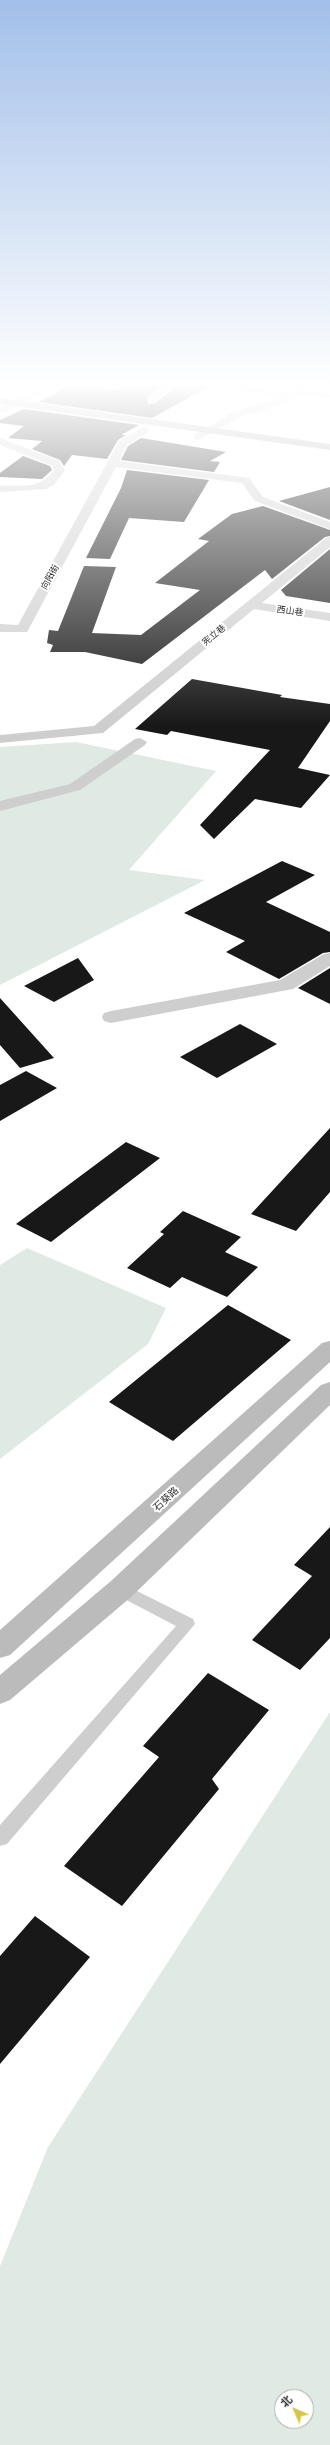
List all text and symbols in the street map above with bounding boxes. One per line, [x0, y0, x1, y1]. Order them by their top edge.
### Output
street label: 向阳街 [39, 563, 61, 591]
street label: 西山巷 [276, 604, 304, 618]
street label: 宪立巷 [200, 622, 228, 648]
street label: 石葵路 [151, 1485, 181, 1513]
north arrow [274, 2389, 314, 2429]
text: 北 [277, 2392, 294, 2409]

